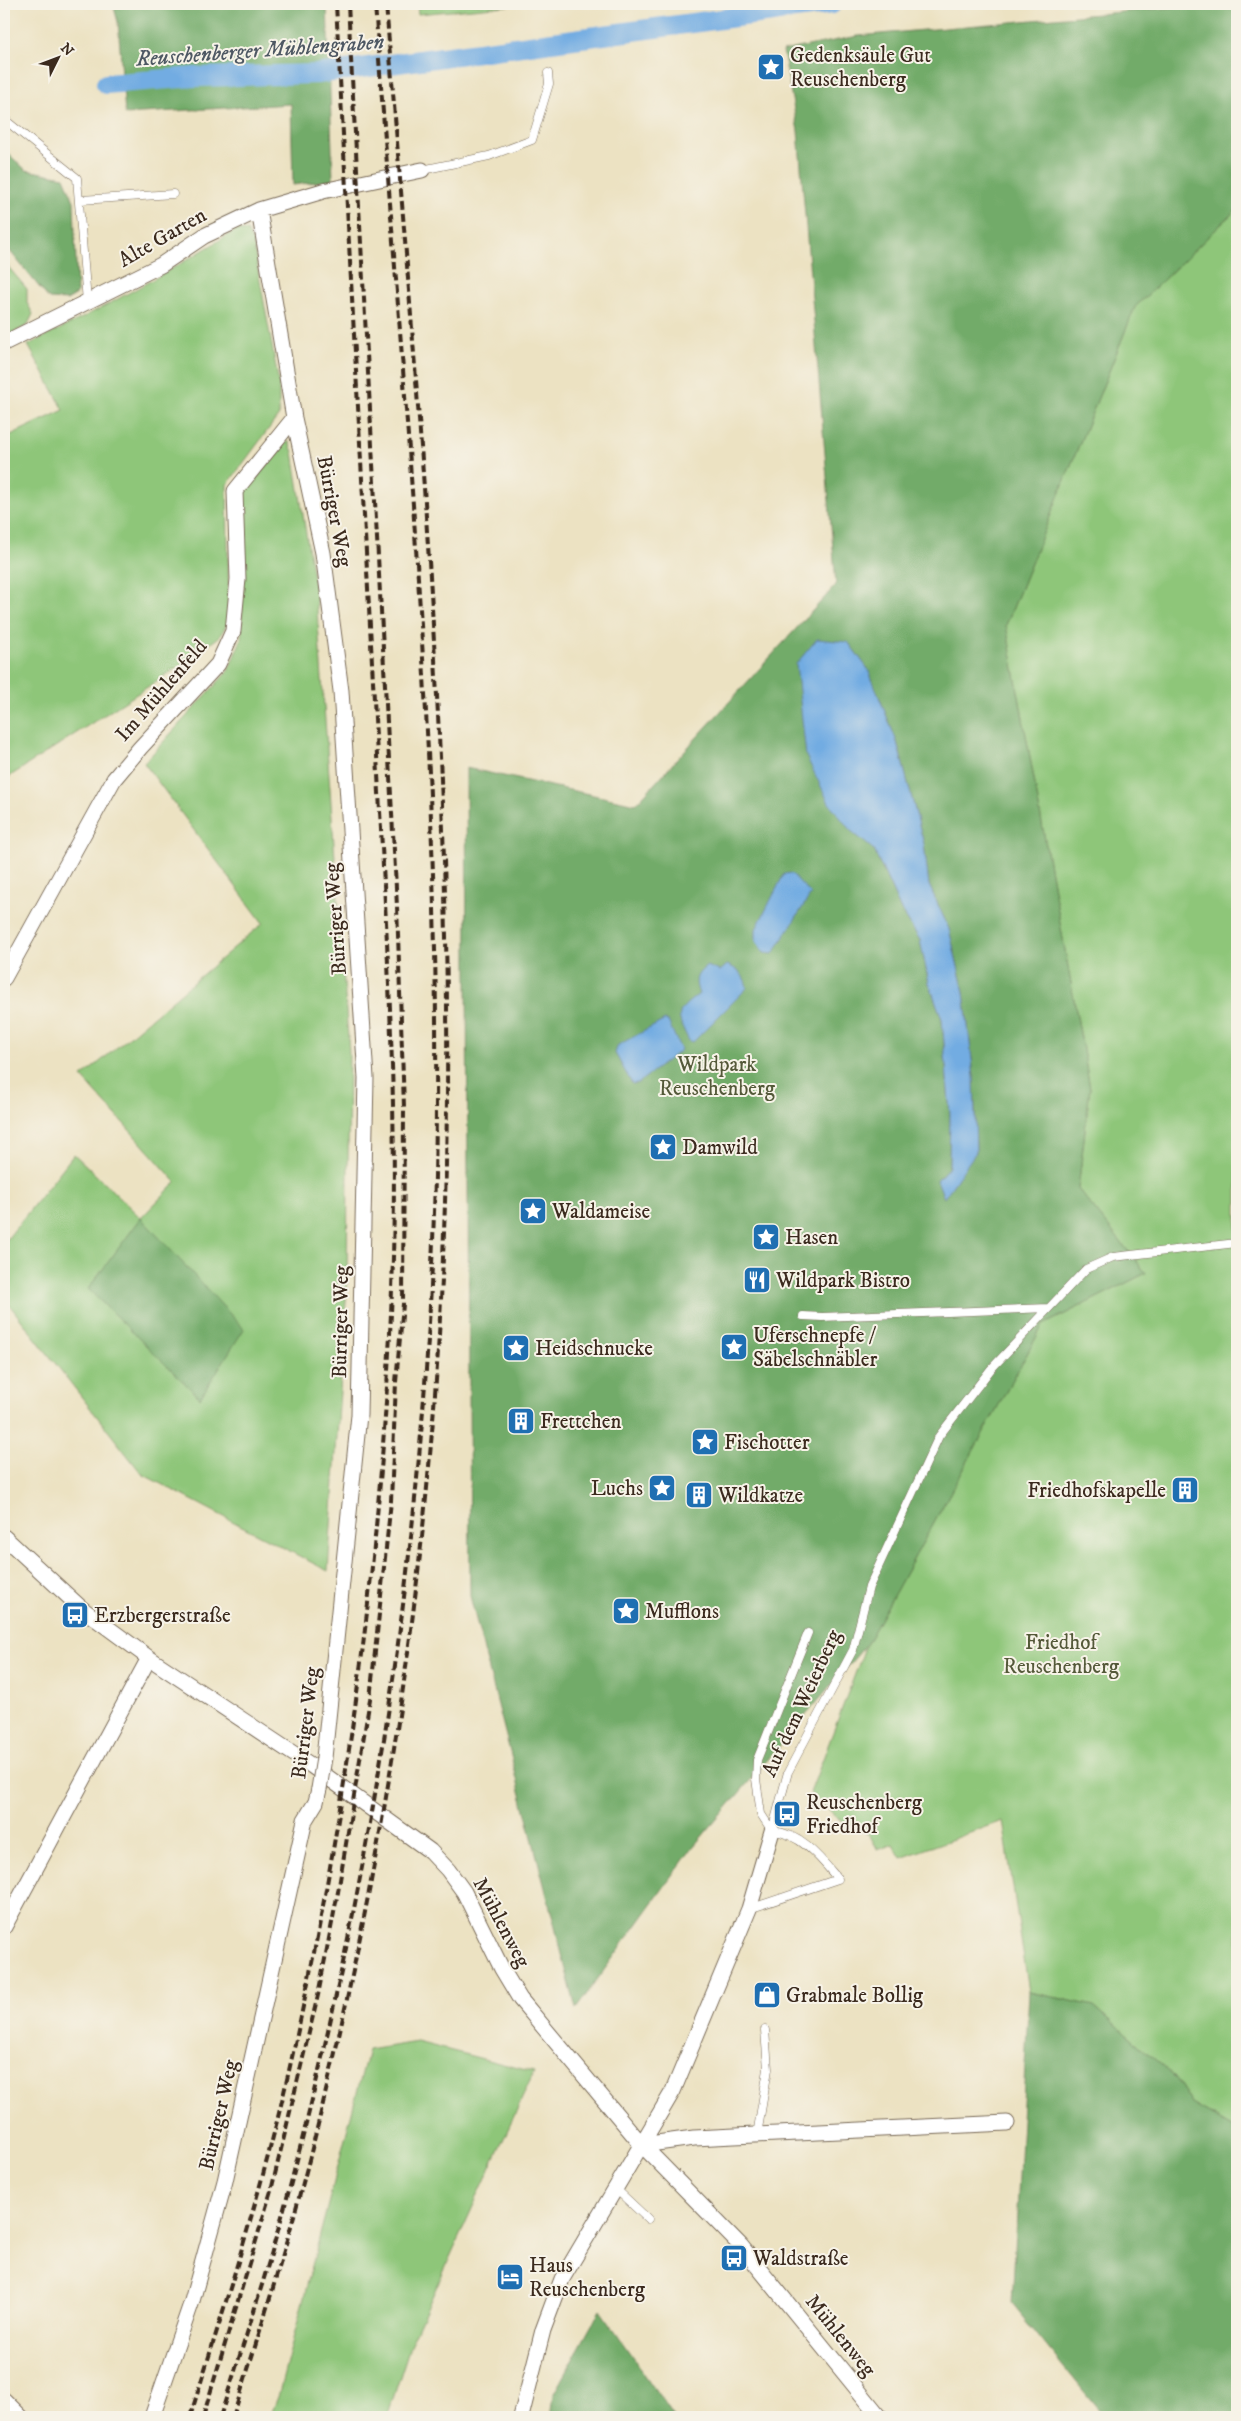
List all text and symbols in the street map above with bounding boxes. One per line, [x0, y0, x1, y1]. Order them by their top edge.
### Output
water label: Reuschenberger Mühlengraben [134, 28, 385, 73]
north arrow [32, 32, 82, 82]
text: N [56, 40, 78, 61]
place label: Gedenksäule Gut Reuschenberg [790, 43, 931, 93]
place icon: Gedenksäule Gut Reuschenberg [756, 52, 786, 82]
street label: Alte Garten [114, 202, 211, 273]
street label: Bürriger Weg [310, 453, 358, 570]
street label: Im Mühlenfeld [110, 634, 214, 747]
street label: Bürriger Weg [319, 861, 353, 976]
park label: Wildpark Reuschenberg [659, 1052, 776, 1102]
place icon: Damwild [648, 1132, 678, 1162]
place label: Damwild [682, 1135, 758, 1161]
place icon: Waldameise [518, 1196, 548, 1226]
place label: Waldameise [551, 1199, 650, 1225]
place icon: Hasen [751, 1222, 781, 1252]
place label: Hasen [785, 1225, 838, 1251]
street label: Bürriger Weg [327, 1265, 355, 1379]
restaurant icon: Wildpark Bistro [742, 1265, 772, 1295]
place label: Wildpark Bistro [775, 1268, 910, 1294]
place label: Uferschnepfe / Säbelschnäbler [753, 1323, 877, 1373]
place icon: Uferschnepfe / Säbelschnäbler [719, 1332, 749, 1362]
place icon: Heidschnucke [501, 1333, 531, 1363]
place label: Heidschnucke [535, 1336, 653, 1362]
building icon: Frettchen [506, 1406, 536, 1436]
place label: Frettchen [540, 1409, 621, 1435]
place icon: Fischotter [690, 1427, 720, 1457]
place label: Fischotter [724, 1430, 810, 1456]
place icon: Luchs [647, 1473, 677, 1503]
building icon: Friedhofskapelle [1170, 1475, 1200, 1505]
place label: Luchs [591, 1476, 643, 1502]
place label: Friedhofskapelle [1027, 1478, 1166, 1504]
building icon: Wildkatze [684, 1480, 714, 1510]
place label: Wildkatze [717, 1483, 804, 1509]
place icon: Mufflons [611, 1596, 641, 1626]
place label: Mufflons [645, 1599, 719, 1625]
bus stop icon: Erzbergerstraße [60, 1600, 90, 1630]
place label: Erzbergerstraße [94, 1603, 231, 1629]
street label: Auf dem Weierberg [756, 1625, 848, 1781]
park label: Friedhof Reuschenberg [1003, 1630, 1120, 1680]
street label: Bürriger Weg [286, 1665, 326, 1781]
place label: Reuschenberg Friedhof [806, 1790, 923, 1840]
bus stop icon: Reuschenberg Friedhof [772, 1799, 802, 1829]
street label: Mühlenweg [467, 1873, 536, 1973]
shop icon: Grabmale Bollig [752, 1980, 782, 2010]
place label: Grabmale Bollig [786, 1983, 924, 2009]
street label: Bürriger Weg [194, 2057, 245, 2173]
bus stop icon: Waldstraße [719, 2243, 749, 2273]
place label: Waldstraße [752, 2246, 849, 2272]
place label: Haus Reuschenberg [529, 2253, 646, 2303]
hotel icon: Haus Reuschenberg [495, 2262, 525, 2292]
street label: Mühlenweg [799, 2289, 882, 2383]

